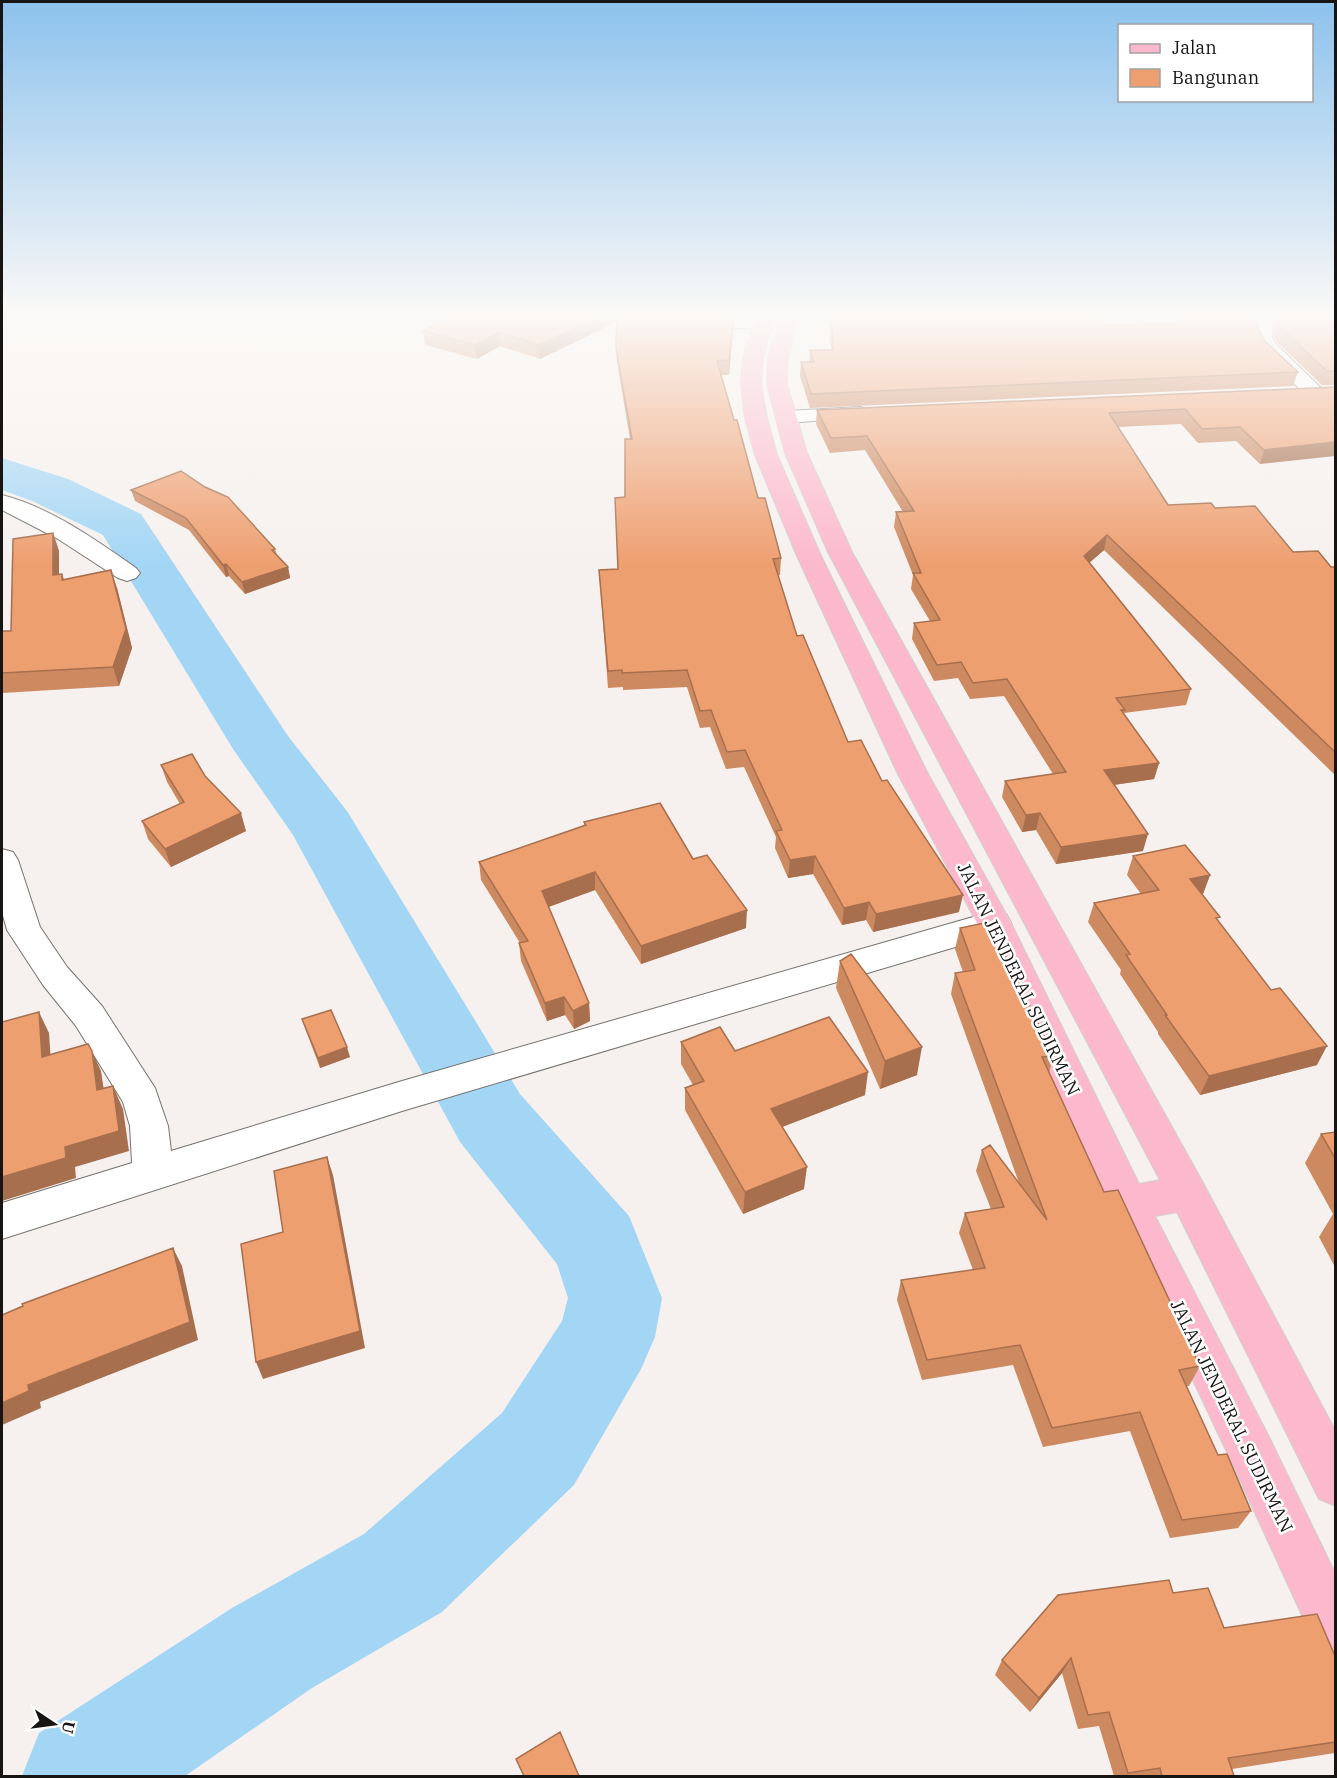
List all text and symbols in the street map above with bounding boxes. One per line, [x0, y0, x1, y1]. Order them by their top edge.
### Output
legend [1118, 24, 1313, 102]
text: Jalan [1172, 36, 1217, 59]
text: Bangunan [1172, 66, 1259, 89]
street label: JALAN JENDERAL SUDIRMAN [953, 859, 1085, 1099]
street label: JALAN JENDERAL SUDIRMAN [1166, 1296, 1298, 1536]
north arrow [24, 1694, 84, 1754]
text: U [57, 1719, 80, 1736]

